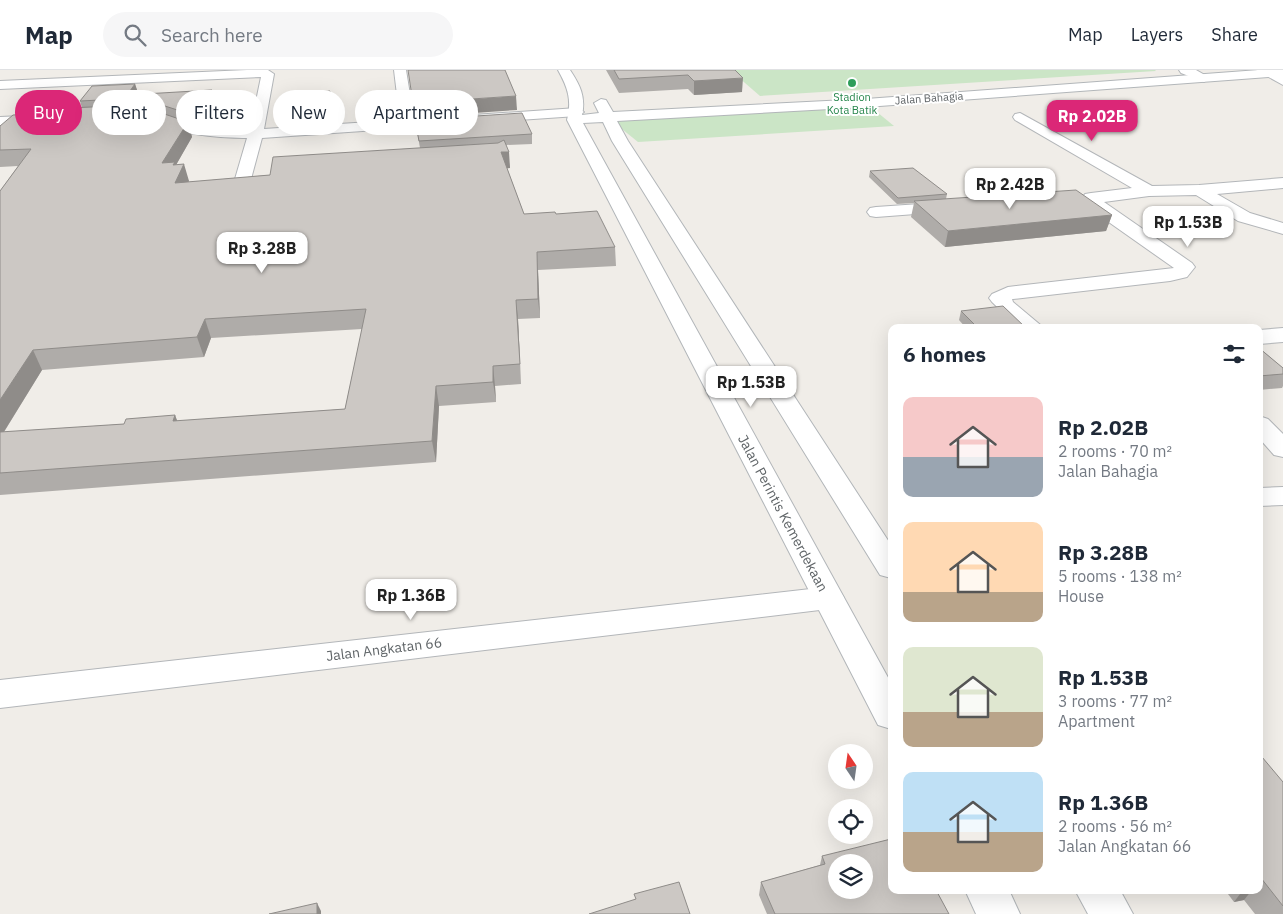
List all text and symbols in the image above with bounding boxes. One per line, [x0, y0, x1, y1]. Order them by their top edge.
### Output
search box [103, 12, 453, 57]
text: Map [25, 19, 73, 51]
icon: search [121, 21, 149, 49]
text: Search here [161, 23, 263, 47]
text: Map [1068, 23, 1103, 46]
text: Layers [1131, 23, 1183, 46]
text: Share [1211, 23, 1258, 46]
marker: Stadion Kota Batik [846, 77, 858, 89]
street label: Jalan Bahagia [894, 89, 964, 107]
chip: Buy [15, 90, 82, 135]
chip: Rent [92, 90, 166, 135]
chip: Filters [176, 90, 263, 135]
chip: New [273, 90, 345, 135]
chip: Apartment [355, 90, 478, 135]
place label: Stadion Kota Batik [827, 90, 878, 117]
pin: Rp 2.02B [1040, 100, 1144, 142]
text: Rp 2.02B [1058, 106, 1126, 126]
pin: Rp 2.42B [958, 168, 1062, 210]
text: Rp 2.42B [976, 174, 1044, 194]
pin: Rp 1.53B [1136, 206, 1240, 248]
text: Rp 1.53B [1154, 212, 1222, 232]
pin: Rp 3.28B [210, 232, 314, 274]
text: Rp 3.28B [228, 238, 296, 258]
text: 6 homes [903, 340, 986, 368]
icon: filters [1220, 340, 1248, 368]
pin: Rp 1.53B [699, 366, 803, 408]
text: Rp 1.53B [717, 372, 785, 392]
text: Rp 2.02B [1058, 413, 1148, 441]
icon: home [943, 417, 1003, 477]
street label: Jalan Perintis Kemerdekaan [734, 431, 832, 595]
text: 2 rooms · 70 m² [1058, 441, 1172, 461]
text: Jalan Bahagia [1058, 461, 1158, 481]
text: Rp 3.28B [1058, 538, 1148, 566]
icon: home [943, 542, 1003, 602]
text: 5 rooms · 138 m² [1058, 566, 1182, 586]
pin: Rp 1.36B [359, 578, 463, 621]
text: Rp 1.36B [377, 585, 445, 605]
text: House [1058, 586, 1104, 606]
street label: Jalan Angkatan 66 [325, 633, 443, 665]
text: Rp 1.53B [1058, 663, 1148, 691]
icon: home [943, 667, 1003, 727]
text: 3 rooms · 77 m² [1058, 691, 1172, 711]
text: Apartment [1058, 711, 1135, 731]
north arrow [828, 744, 872, 789]
map controls [828, 744, 873, 899]
text: Rp 1.36B [1058, 788, 1148, 816]
icon: home [943, 792, 1003, 852]
button: locate [828, 799, 873, 844]
text: 2 rooms · 56 m² [1058, 816, 1172, 836]
text: Jalan Angkatan 66 [1058, 836, 1191, 856]
button: layers [828, 854, 873, 899]

